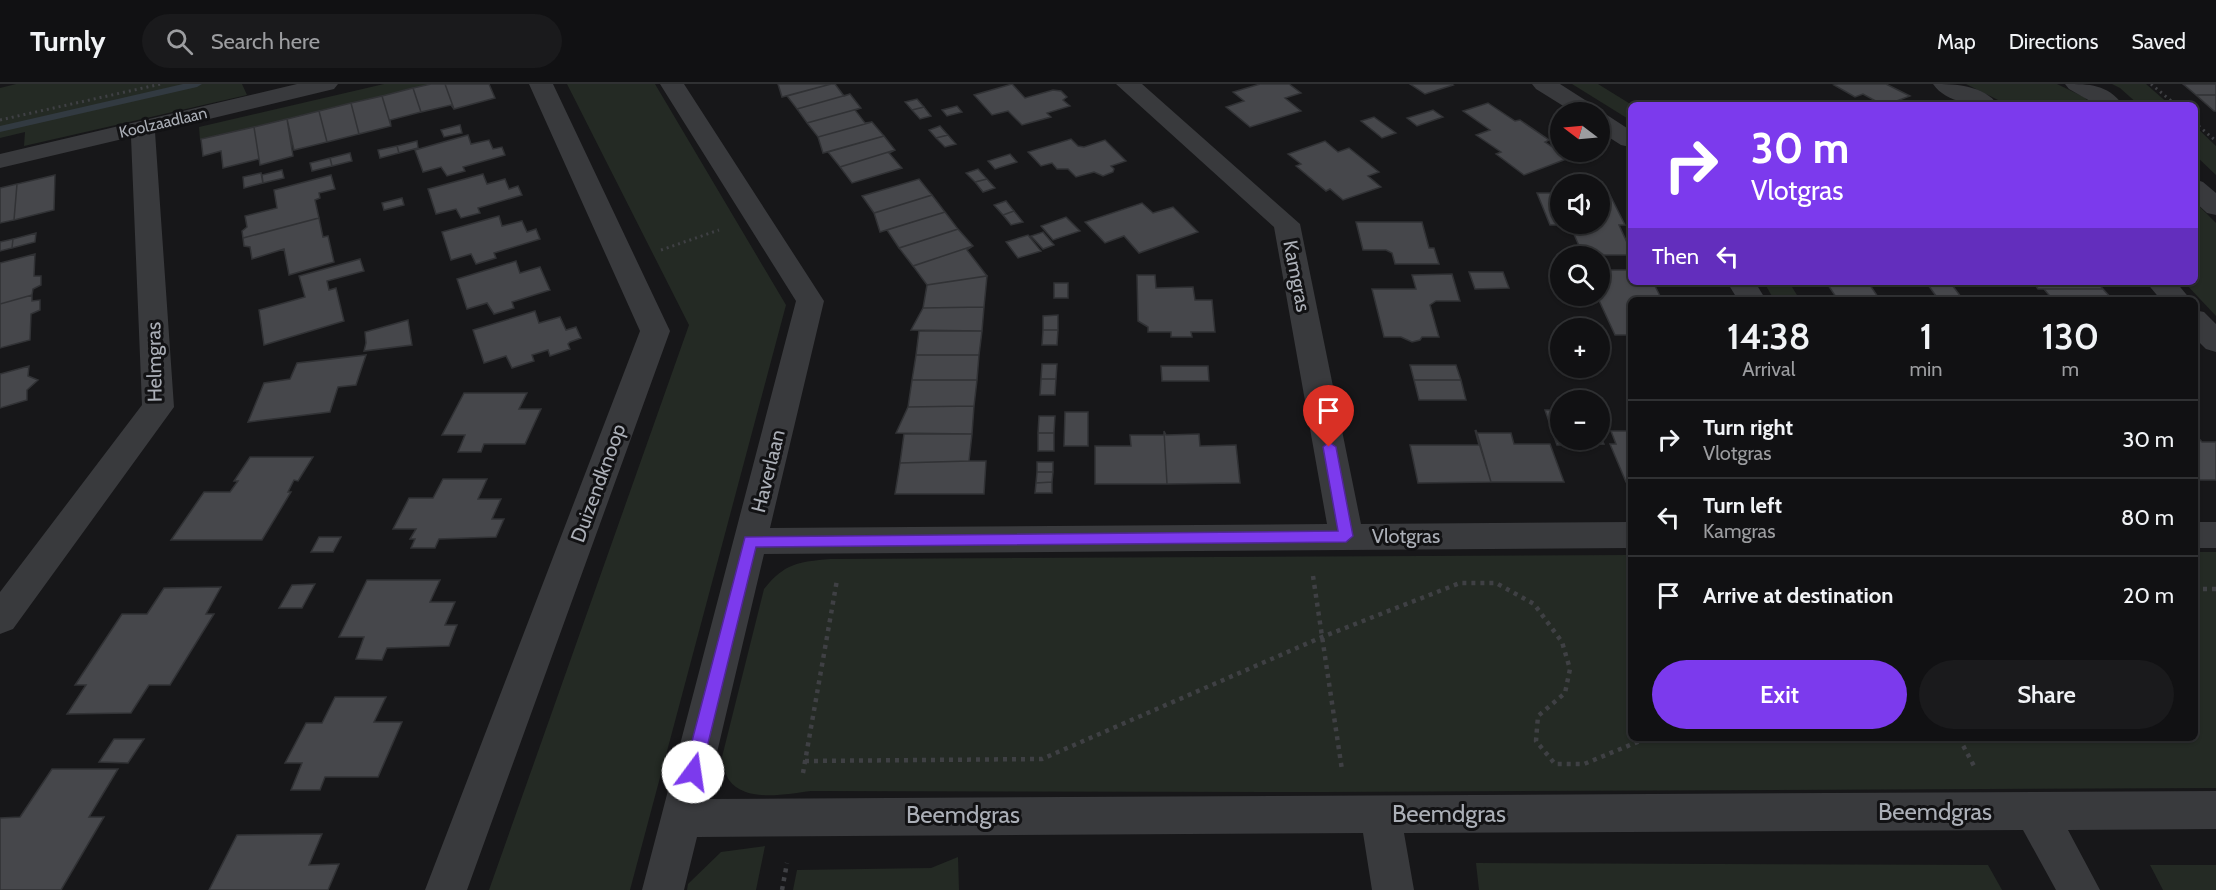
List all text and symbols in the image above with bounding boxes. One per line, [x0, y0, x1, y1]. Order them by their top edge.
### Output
search box [142, 14, 562, 68]
text: Turnly [30, 24, 106, 58]
icon: search [163, 25, 196, 58]
text: Search here [211, 28, 320, 55]
text: Map [1937, 29, 1976, 54]
text: Directions [2009, 29, 2098, 54]
text: Saved [2131, 29, 2186, 54]
north arrow [1550, 102, 1610, 162]
map controls [1550, 102, 1610, 450]
street label: Koolzaadlaan [117, 103, 209, 142]
text: 30 m [1751, 122, 1849, 174]
icon: right [1652, 126, 1730, 204]
button: sound [1550, 174, 1610, 234]
text: Vlotgras [1751, 174, 1843, 207]
street label: Kamgras [1278, 238, 1316, 314]
icon: left [1711, 240, 1744, 273]
text: Then [1652, 243, 1699, 270]
button: search [1550, 246, 1610, 306]
text: 14:38 [1727, 314, 1811, 358]
text: 1 [1920, 314, 1932, 358]
text: 130 [2042, 314, 2099, 358]
button: + [1550, 318, 1610, 378]
street label: Helmgras [141, 322, 167, 402]
text: Arrival [1742, 357, 1795, 381]
text: min [1910, 357, 1943, 381]
text: m [2061, 357, 2079, 381]
pin [1303, 385, 1354, 447]
button: − [1550, 390, 1610, 450]
icon: arrive [1312, 394, 1345, 427]
text: Turn right [1703, 414, 1793, 441]
street label: Duizendknoop [565, 421, 631, 545]
icon: right [1652, 423, 1685, 456]
text: 30 m [2122, 426, 2174, 453]
street label: Haverlaan [746, 427, 790, 515]
text: Vlotgras [1703, 441, 1771, 465]
text: Turn left [1703, 492, 1782, 519]
icon: left [1652, 501, 1685, 534]
text: 80 m [2121, 504, 2174, 531]
text: Kamgras [1703, 519, 1775, 543]
street label: Vlotgras [1372, 524, 1440, 548]
icon: arrive [1652, 579, 1685, 612]
text: Arrive at destination [1703, 582, 1893, 609]
text: 20 m [2123, 582, 2174, 609]
button: Exit [1652, 660, 1907, 729]
button: Share [1919, 660, 2174, 729]
position arrow [661, 740, 725, 804]
street label: Beemdgras [1878, 797, 1992, 826]
street label: Beemdgras [1392, 799, 1506, 828]
street label: Beemdgras [906, 800, 1020, 829]

